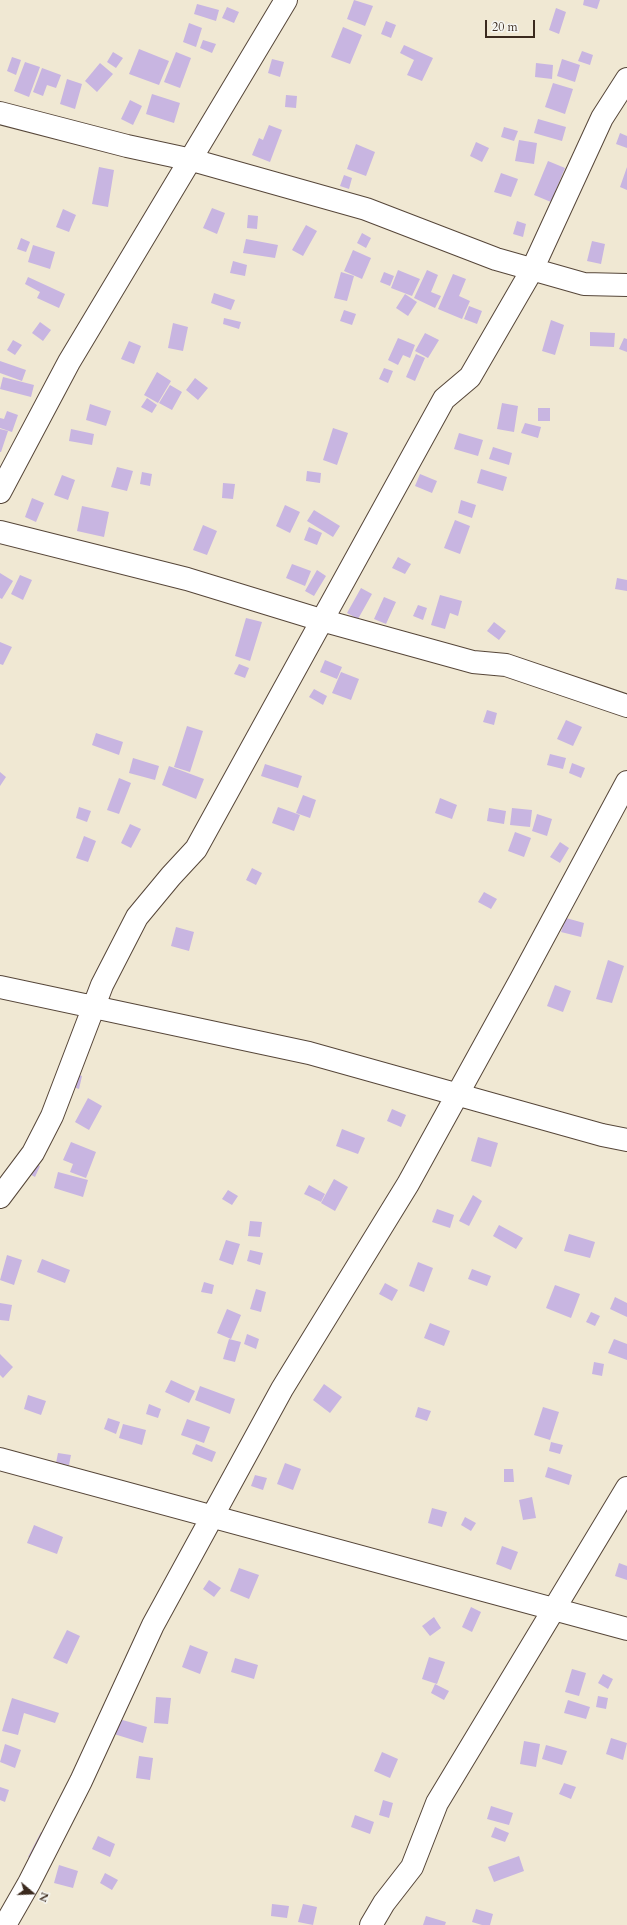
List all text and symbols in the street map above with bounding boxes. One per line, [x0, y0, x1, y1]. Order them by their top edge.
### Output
scale bar [487, 12, 537, 38]
text: 20 m [492, 19, 518, 35]
north arrow [12, 1873, 52, 1913]
text: N [35, 1890, 52, 1904]

